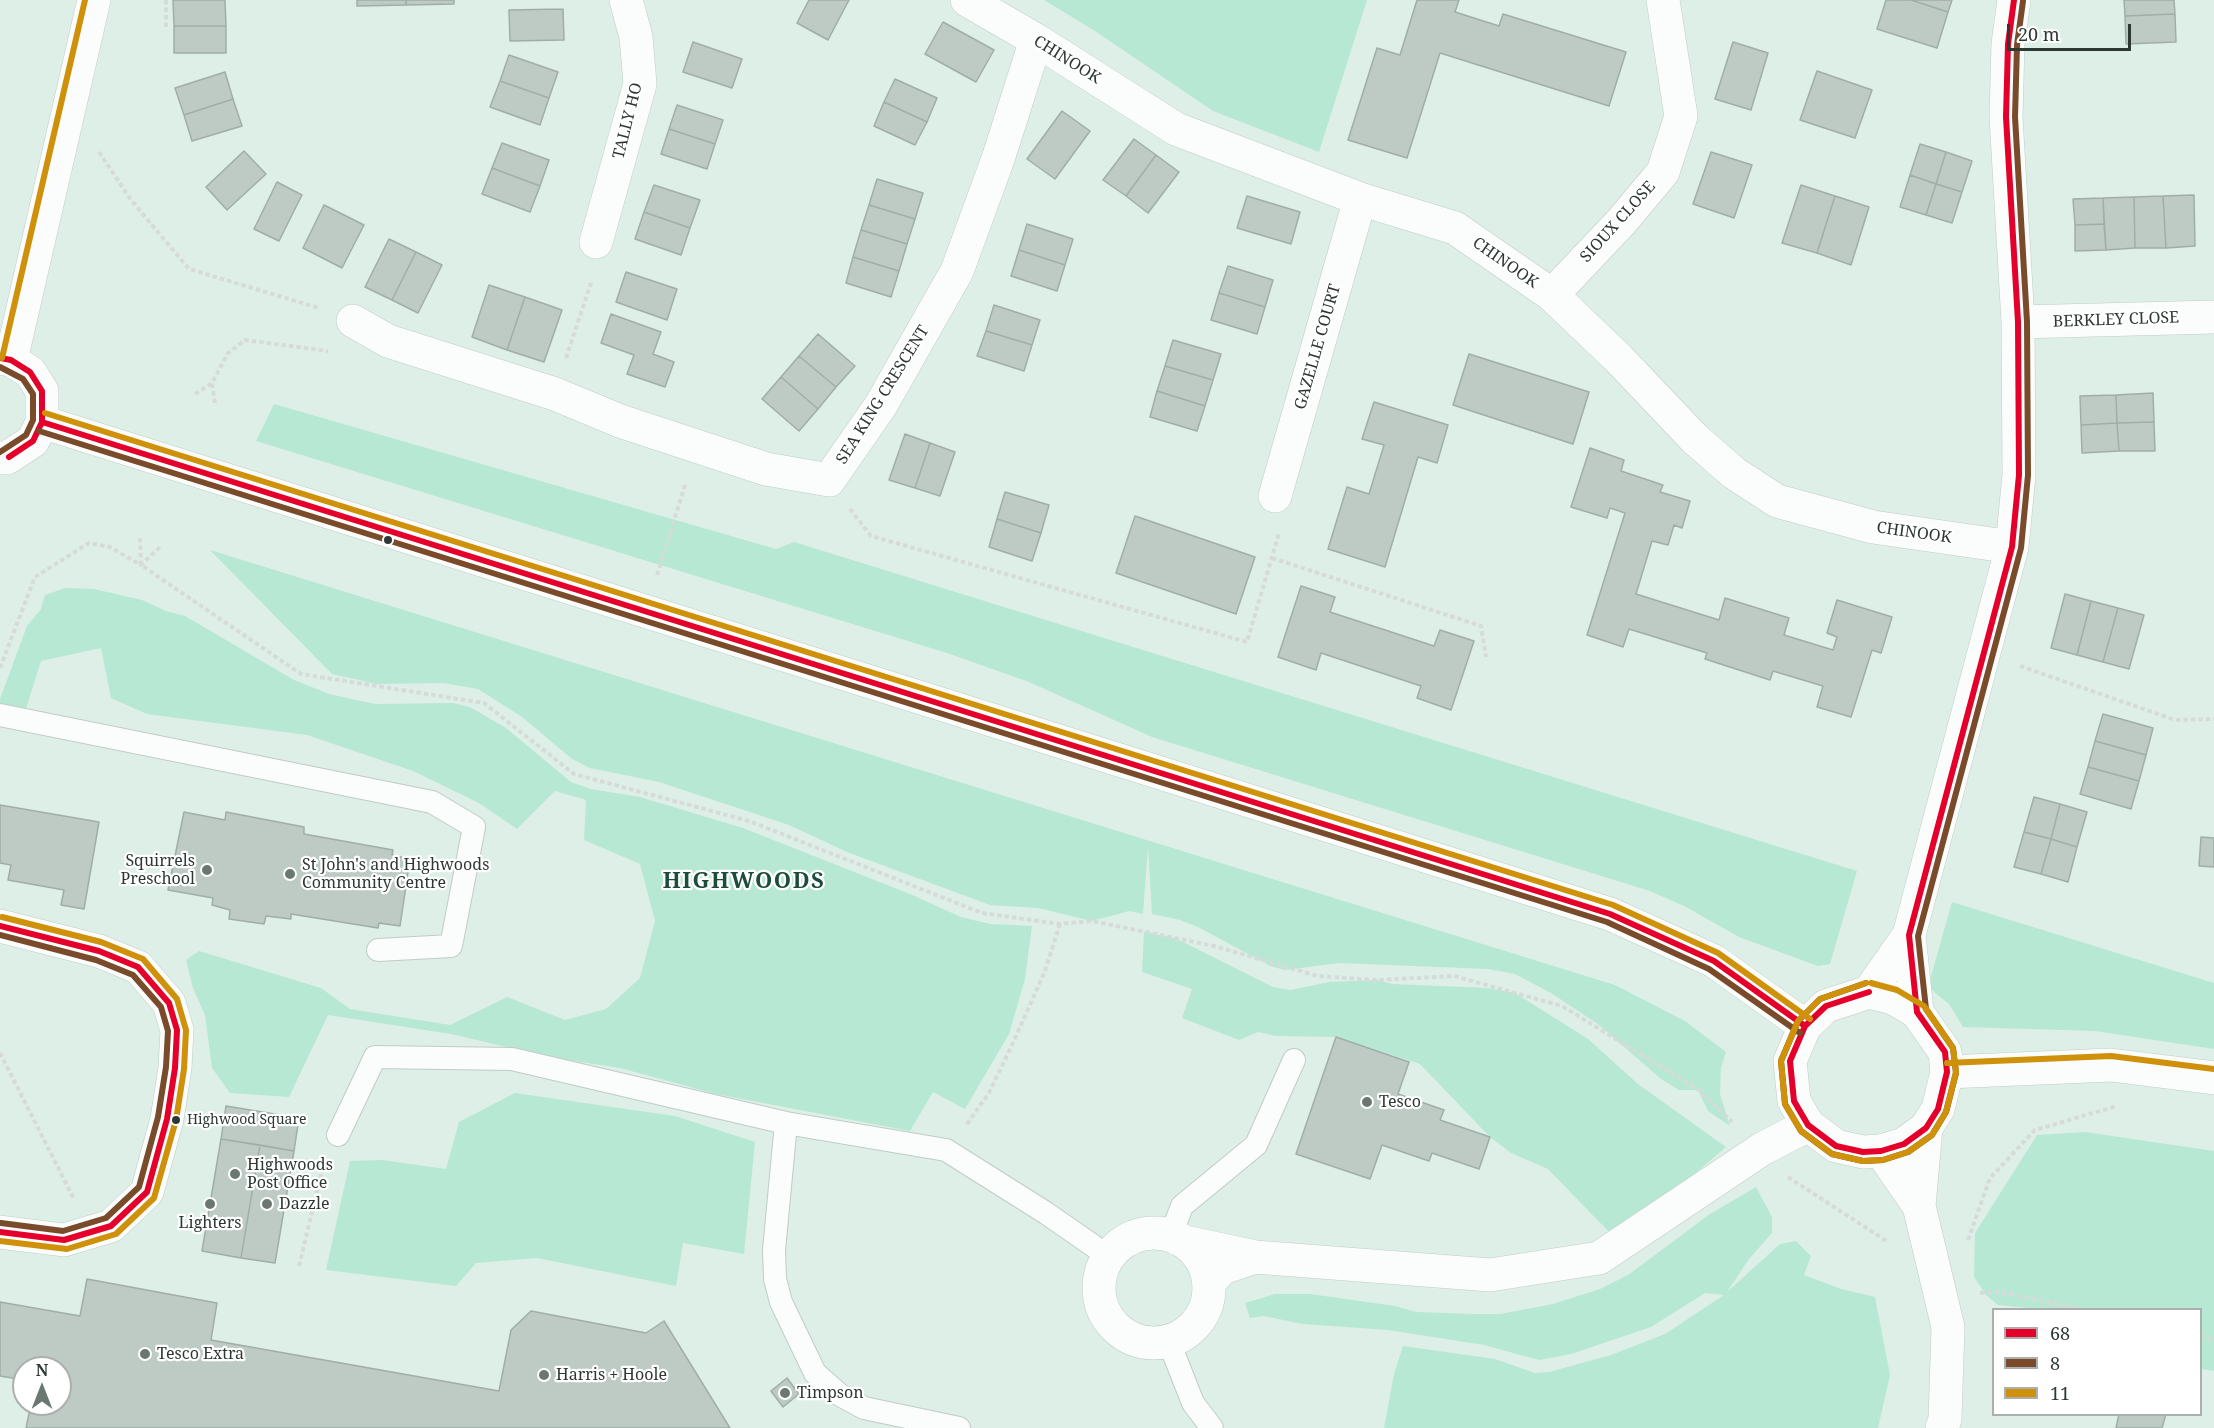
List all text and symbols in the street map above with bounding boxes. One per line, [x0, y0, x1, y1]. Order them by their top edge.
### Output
scale bar [2010, 12, 2134, 50]
text: 20 m [2018, 22, 2060, 46]
street label: CHINOOK [1030, 32, 1104, 88]
street label: TALLY HO [609, 81, 647, 161]
street label: SIOUX CLOSE [1576, 177, 1660, 267]
street label: CHINOOK [1469, 233, 1541, 293]
street label: GAZELLE COURT [1291, 282, 1345, 412]
street label: BERKLEY CLOSE [2053, 308, 2179, 332]
street label: SEA KING CRESCENT [833, 322, 933, 468]
street label: CHINOOK [1875, 518, 1953, 548]
unlabelled marker [382, 534, 394, 546]
place label: Squirrels Preschool [121, 851, 195, 889]
place label: St John's and Highwoods Community Centre [302, 855, 489, 893]
marker: Squirrels Preschool [200, 863, 214, 877]
marker: St John's and Highwoods Community Centre [283, 867, 297, 881]
district label: HIGHWOODS [663, 869, 825, 895]
place label: Tesco [1379, 1092, 1421, 1112]
marker: Tesco [1360, 1095, 1374, 1109]
place label: Highwood Square [187, 1112, 307, 1128]
marker: Highwood Square [170, 1114, 182, 1126]
place label: Highwoods Post Office [247, 1155, 333, 1193]
marker: Highwoods Post Office [228, 1167, 242, 1181]
place label: Dazzle [279, 1194, 330, 1214]
marker: Lighters [203, 1197, 217, 1211]
marker: Dazzle [260, 1197, 274, 1211]
place label: Lighters [179, 1213, 241, 1233]
legend [1992, 1308, 2202, 1416]
text: 68 [2050, 1321, 2070, 1345]
place label: Tesco Extra [157, 1344, 244, 1364]
marker: Tesco Extra [138, 1347, 152, 1361]
text: 8 [2050, 1351, 2060, 1375]
north arrow [12, 1356, 72, 1416]
text: N [36, 1359, 48, 1381]
place label: Harris + Hoole [556, 1365, 667, 1385]
marker: Harris + Hoole [537, 1368, 551, 1382]
text: 11 [2050, 1381, 2070, 1405]
place label: Timpson [797, 1383, 864, 1403]
marker: Timpson [778, 1386, 792, 1400]

